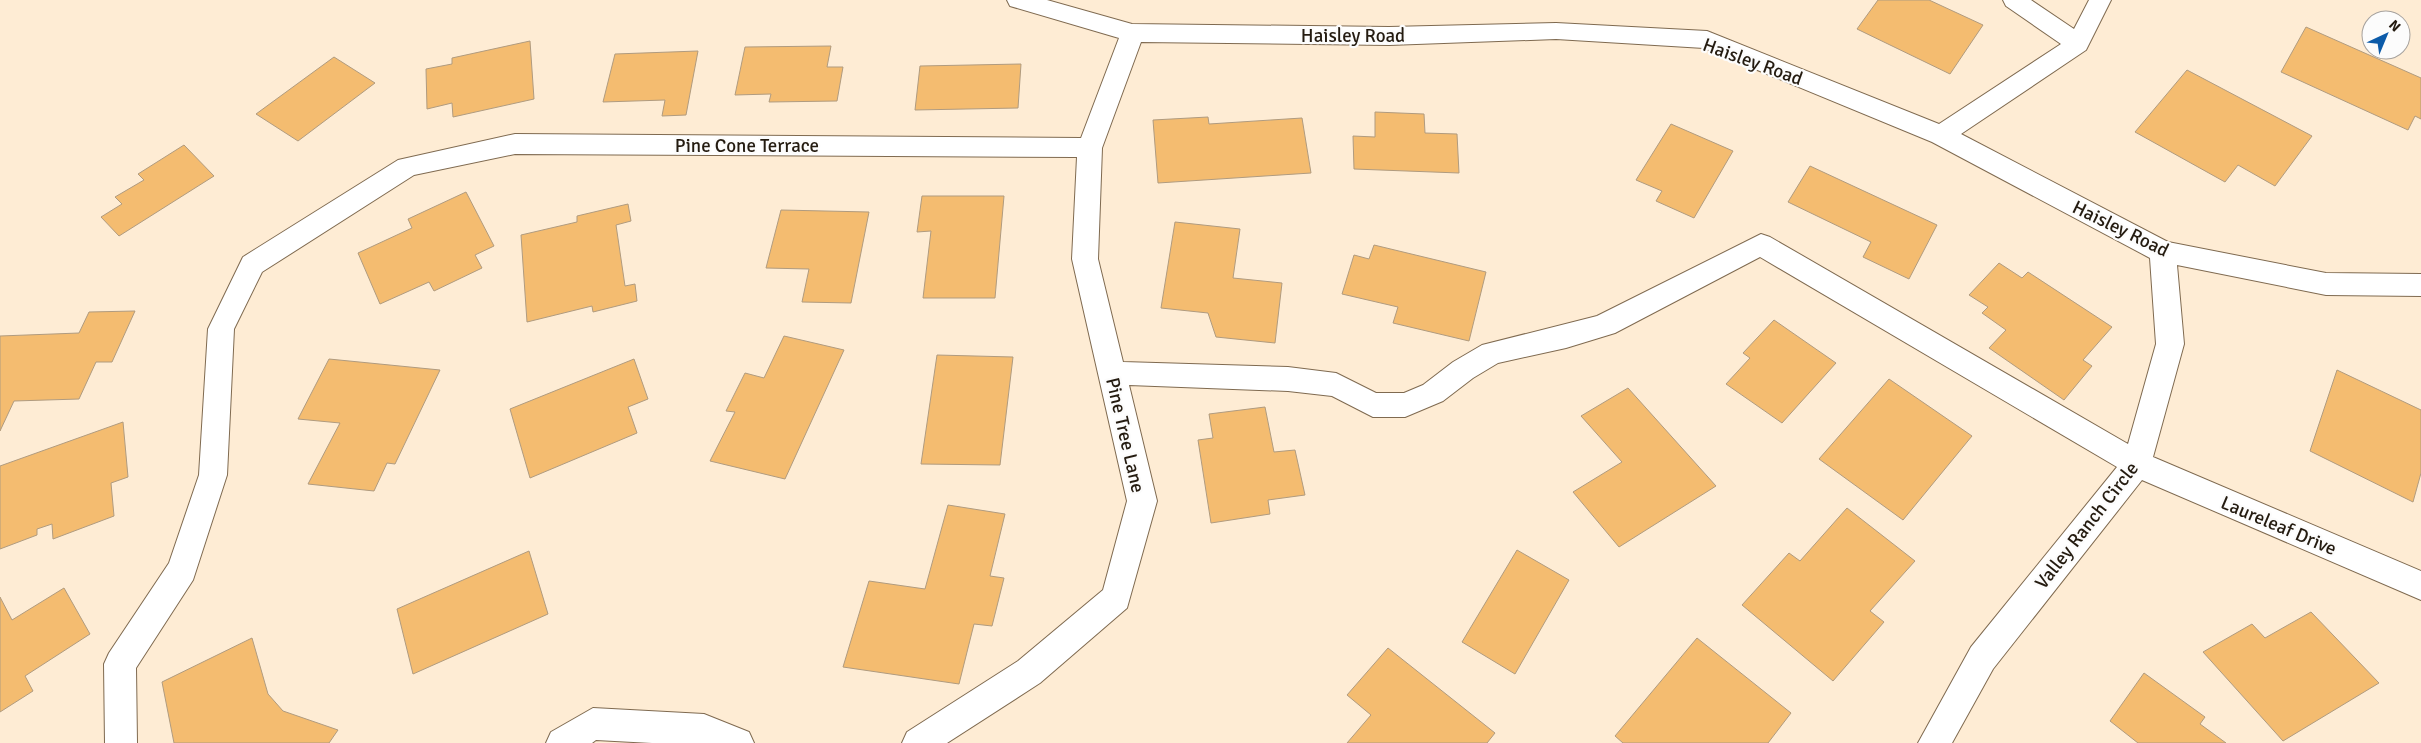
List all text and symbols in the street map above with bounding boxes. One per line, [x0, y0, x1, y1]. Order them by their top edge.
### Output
north arrow [2361, 10, 2411, 60]
text: N [2385, 17, 2404, 36]
street label: Haisley Road [1301, 24, 1405, 48]
street label: Haisley Road [1700, 33, 1806, 91]
street label: Pine Cone Terrace [675, 134, 819, 158]
street label: Haisley Road [2068, 195, 2173, 263]
street label: Pine Tree Lane [1100, 375, 1150, 495]
street label: Valley Ranch Circle [2030, 457, 2144, 594]
street label: Laureleaf Drive [2217, 491, 2340, 561]

